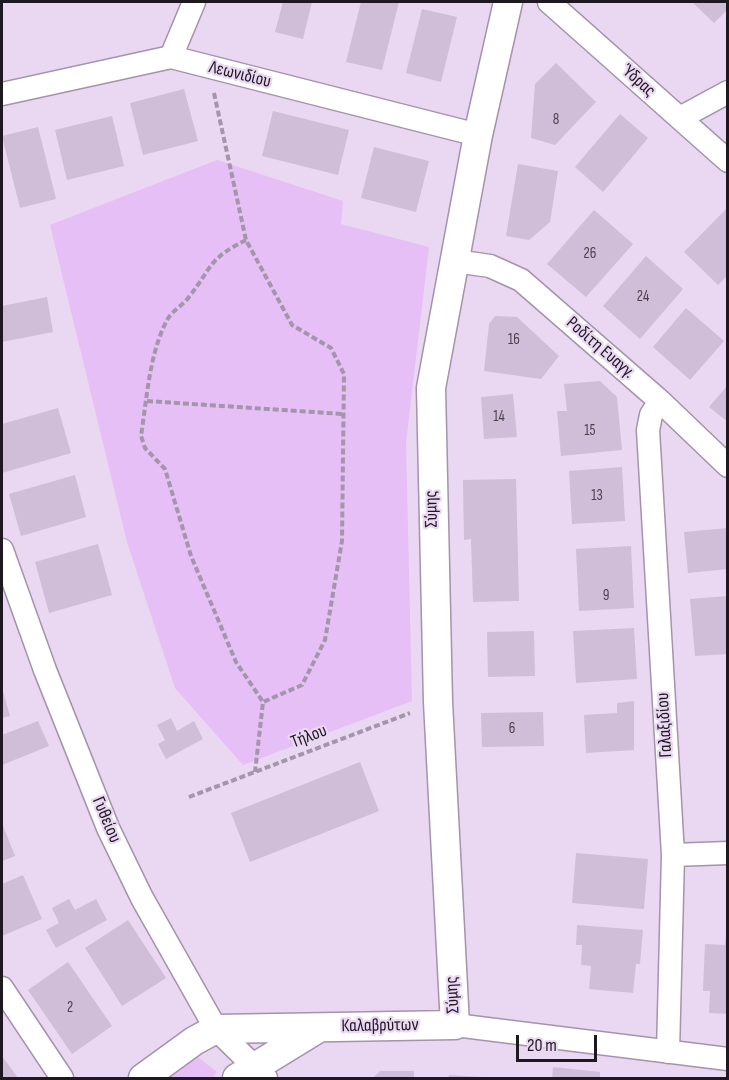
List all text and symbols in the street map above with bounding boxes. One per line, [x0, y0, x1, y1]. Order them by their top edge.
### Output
street label: Λεωνιδίου [207, 57, 273, 93]
street label: Ύδρας [616, 60, 660, 102]
house number: 8 [553, 111, 559, 129]
house number: 26 [584, 245, 596, 263]
house number: 24 [637, 288, 649, 306]
street label: Ροδίτη Ευαγγ. [561, 312, 639, 384]
house number: 16 [508, 331, 520, 349]
house number: 14 [493, 408, 505, 426]
house number: 15 [584, 422, 596, 440]
house number: 13 [591, 487, 603, 505]
street label: Σύμης [421, 490, 443, 528]
house number: 9 [603, 587, 609, 605]
street label: Γαλαξιδίου [653, 692, 677, 758]
street label: Τήλου [288, 720, 330, 754]
house number: 6 [509, 720, 515, 738]
street label: Γυθείου [87, 794, 125, 846]
street label: Σύμης [441, 976, 465, 1014]
house number: 2 [67, 999, 73, 1017]
street label: Καλαβρύτων [341, 1015, 419, 1037]
scale bar [519, 1023, 600, 1061]
text: 20 m [527, 1035, 557, 1056]

